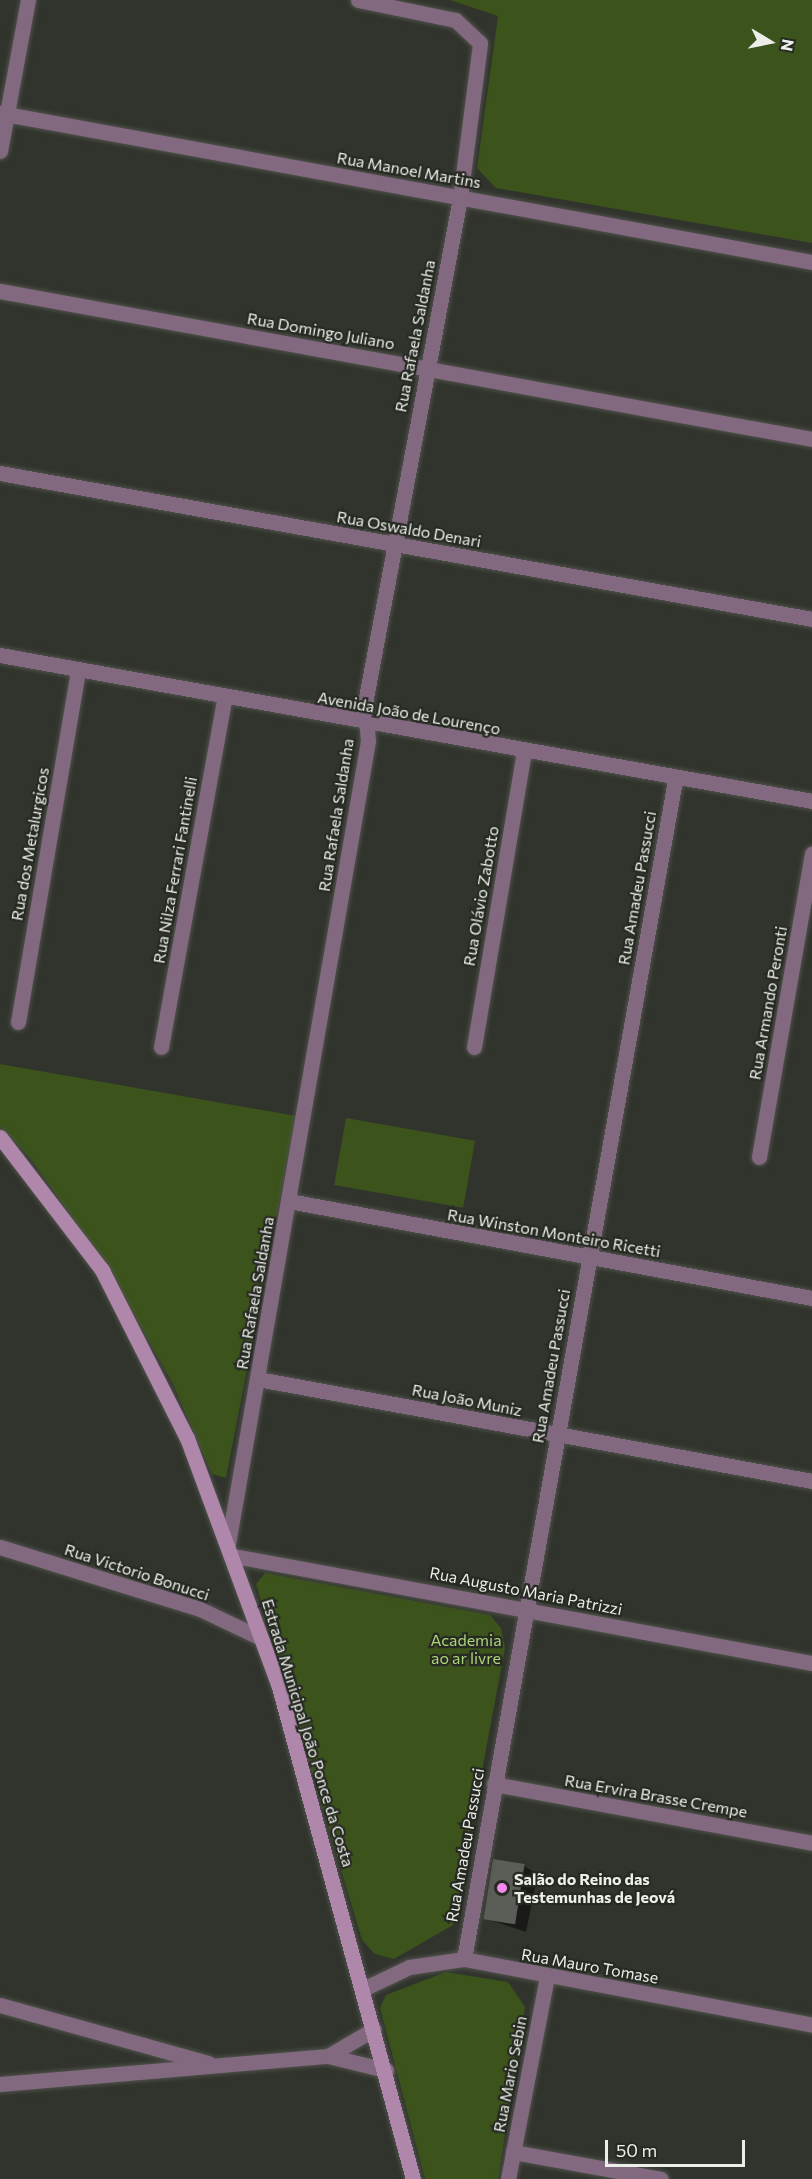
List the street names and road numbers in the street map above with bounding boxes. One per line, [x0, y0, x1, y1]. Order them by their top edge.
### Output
street label: Rua Manoel Martins [336, 148, 482, 192]
street label: Rua Rafaela Saldanha [391, 258, 439, 414]
street label: Rua Domingo Juliano [246, 309, 396, 353]
street label: Rua Oswaldo Denari [335, 507, 483, 551]
street label: Avenida João de Lourenço [316, 687, 502, 739]
street label: Rua Rafaela Saldanha [314, 737, 358, 893]
street label: Rua dos Metalurgicos [7, 766, 53, 922]
street label: Rua Nilza Ferrari Fantinelli [149, 775, 201, 965]
street label: Rua Amadeu Passucci [614, 810, 660, 966]
street label: Rua Olávio Zabotto [459, 825, 503, 967]
street label: Rua Armando Peronti [745, 925, 791, 1081]
street label: Rua Winston Monteiro Ricetti [446, 1205, 662, 1261]
street label: Rua Rafaela Saldanha [232, 1215, 278, 1371]
street label: Rua Amadeu Passucci [528, 1288, 574, 1444]
street label: Rua João Muniz [410, 1380, 524, 1420]
street label: Rua Victorio Bonucci [62, 1540, 212, 1604]
street label: Rua Augusto Maria Patrizzi [428, 1563, 624, 1619]
street label: Estrada Municipal João Ponce da Costa [258, 1597, 358, 1869]
street label: Rua Amadeu Passucci [442, 1767, 488, 1923]
street label: Rua Ervira Brasse Crempe [563, 1770, 749, 1822]
street label: Rua Mauro Tomase [520, 1944, 660, 1988]
street label: Rua Mario Sebin [489, 2014, 531, 2134]

